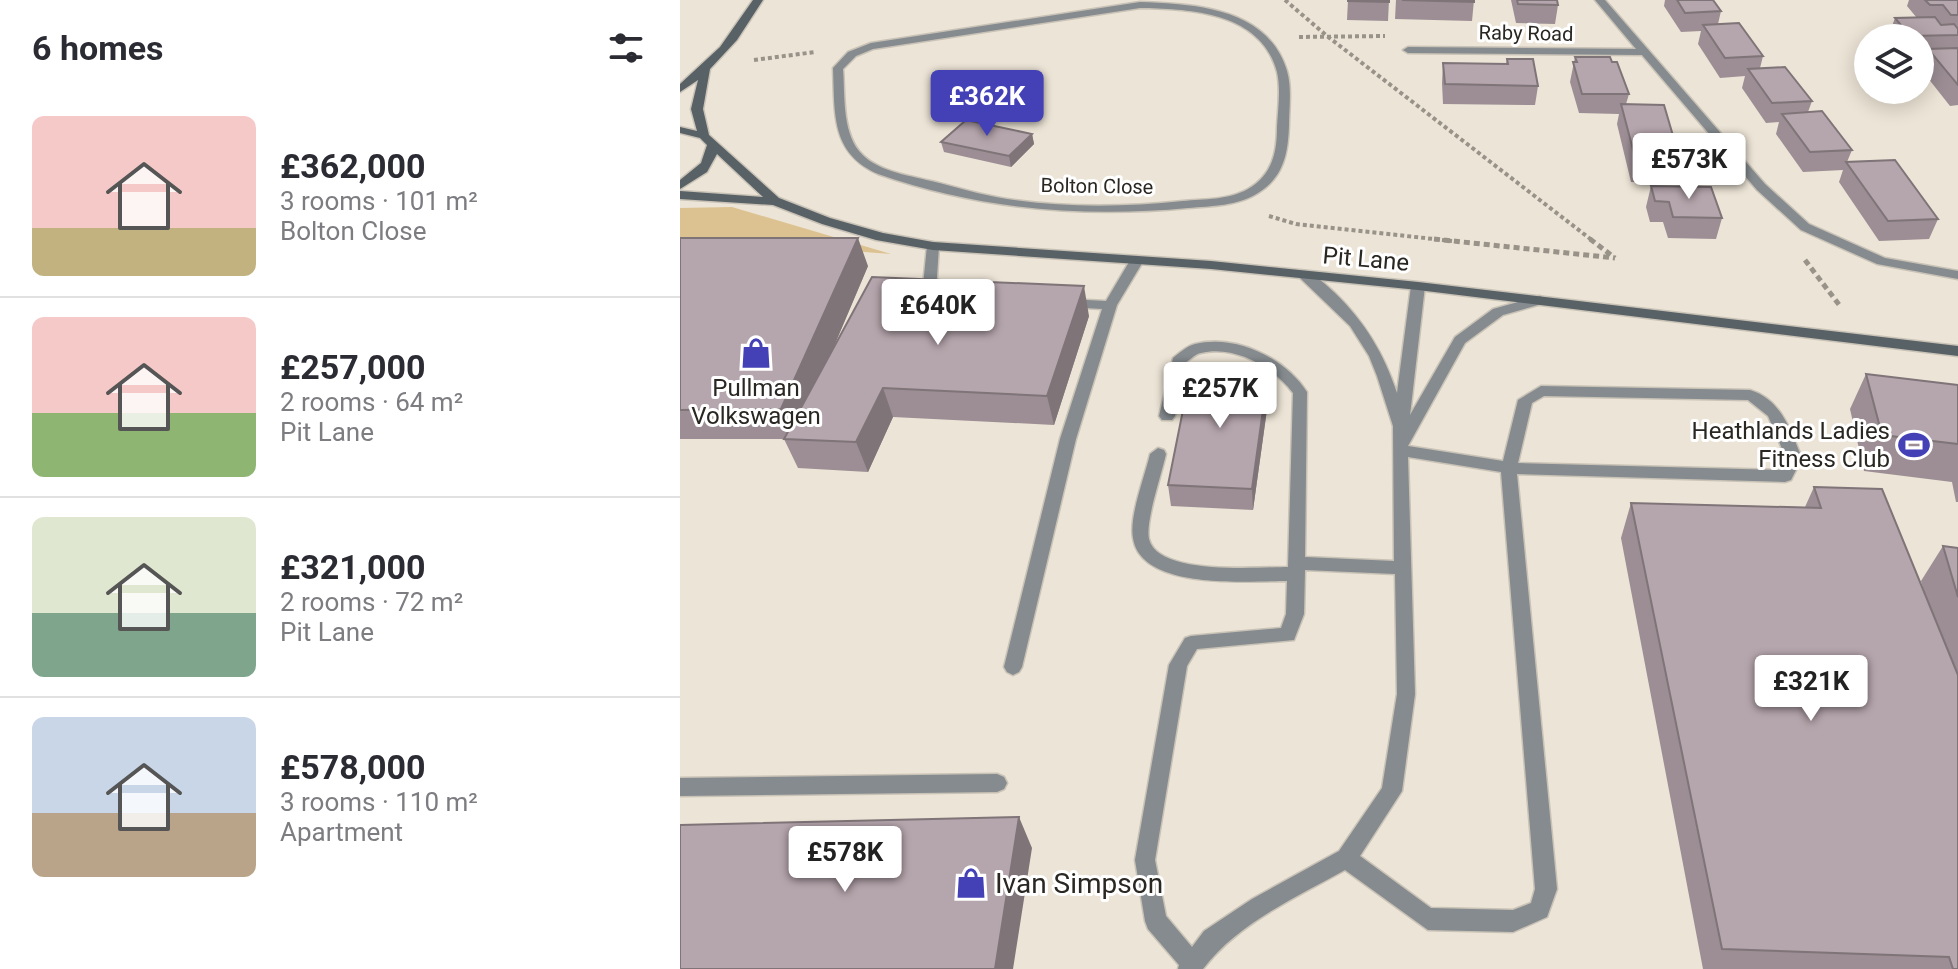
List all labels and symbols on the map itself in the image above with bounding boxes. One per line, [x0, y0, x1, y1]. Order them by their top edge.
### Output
street label: Raby Road [1478, 20, 1574, 46]
pin: £362K [931, 70, 1043, 138]
pin: £573K [1633, 133, 1745, 201]
street label: Bolton Close [1040, 173, 1154, 199]
street label: Pit Lane [1322, 241, 1410, 277]
pin: £640K [882, 279, 994, 347]
shop icon: Pullman Volkswagen [739, 336, 773, 370]
pin: £257K [1164, 362, 1276, 430]
place label: Pullman Volkswagen [691, 374, 821, 430]
place label: Heathlands Ladies Fitness Club [1692, 417, 1890, 473]
sports icon: Heathlands Ladies Fitness Club [1897, 428, 1931, 462]
pin: £321K [1755, 655, 1867, 723]
pin: £578K [789, 826, 901, 894]
shop icon: Ivan Simpson [954, 866, 988, 900]
place label: Ivan Simpson [995, 867, 1163, 900]

